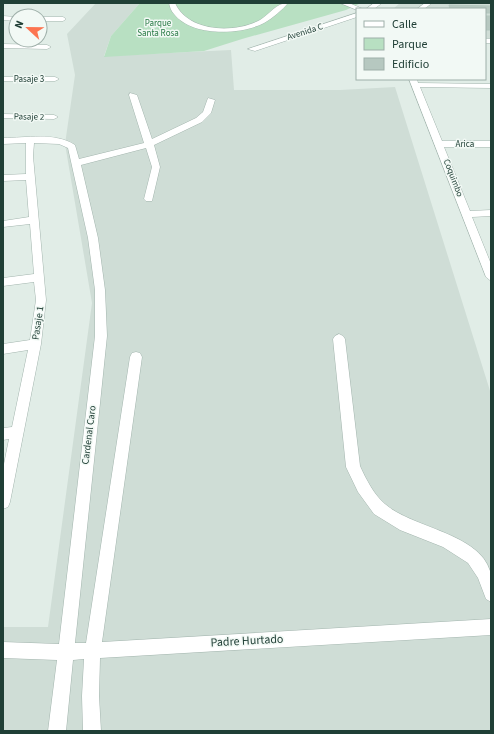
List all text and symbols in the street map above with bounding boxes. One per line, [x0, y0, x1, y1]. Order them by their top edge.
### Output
north arrow [8, 8, 48, 48]
legend [356, 8, 486, 80]
text: Calle [392, 16, 417, 33]
park label: Parque Santa Rosa [137, 17, 179, 40]
text: N [11, 18, 28, 31]
street label: Avenida C [285, 20, 325, 44]
text: Parque [392, 36, 428, 53]
text: Edificio [392, 56, 429, 73]
street label: Pasaje 3 [14, 73, 45, 86]
street label: Pasaje 2 [14, 110, 45, 124]
street label: Arica [456, 138, 474, 151]
street label: Coquimbo [440, 157, 466, 199]
street label: Pasaje 1 [29, 305, 47, 341]
street label: Cardenal Caro [78, 405, 100, 465]
street label: Padre Hurtado [210, 631, 284, 651]

